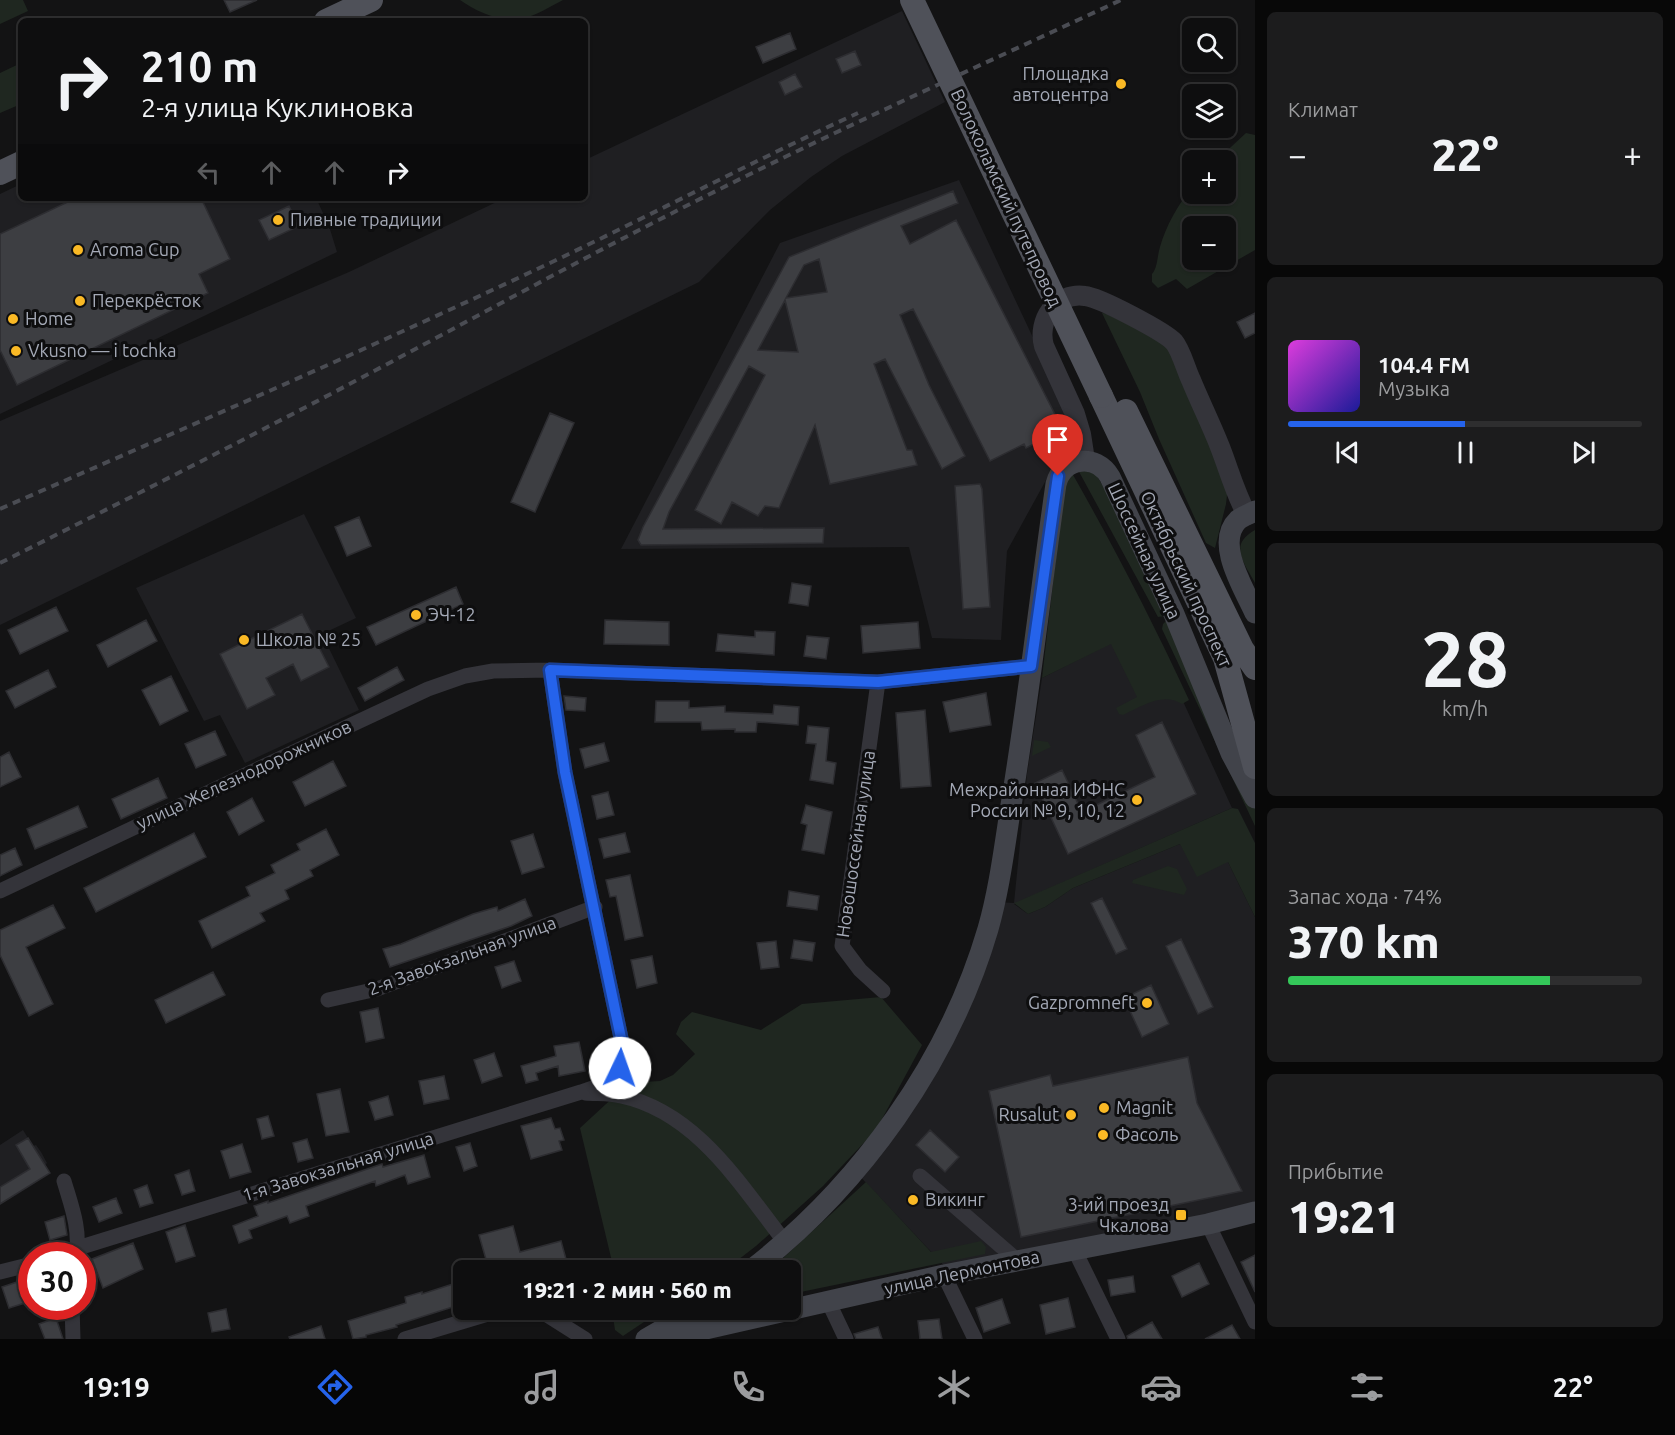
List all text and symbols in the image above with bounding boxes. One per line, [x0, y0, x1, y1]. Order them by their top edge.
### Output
map controls [1182, 18, 1236, 270]
button: search [1182, 18, 1236, 72]
icon: right [42, 42, 120, 120]
text: 210 m [141, 43, 258, 90]
place label: Площадка автоцентра [1013, 63, 1109, 104]
marker: Площадка автоцентра [1114, 77, 1128, 91]
button: layers [1182, 84, 1236, 138]
street label: Волоколамский путепровод [948, 85, 1066, 310]
text: 2-я улица Куклиновка [141, 92, 414, 122]
text: Климат [1288, 98, 1358, 121]
text: 22° [1431, 129, 1499, 180]
text: − [1288, 136, 1307, 173]
text: + [1623, 136, 1642, 173]
button: + [1182, 150, 1236, 204]
icon: left [192, 156, 225, 189]
icon: ahead [255, 156, 288, 189]
icon: ahead [318, 156, 351, 189]
icon: right [381, 156, 414, 189]
place label: Пивные традиции [290, 209, 442, 229]
marker: Пивные традиции [271, 213, 285, 227]
button: − [1182, 216, 1236, 270]
place label: Aroma Cup [90, 239, 180, 259]
marker: Aroma Cup [71, 243, 85, 257]
place label: Перекрёсток [92, 290, 201, 310]
marker: Перекрёсток [73, 294, 87, 308]
place label: Home [25, 308, 74, 328]
marker: Home [6, 312, 20, 326]
place label: Vkusno — i tochka [28, 340, 177, 360]
marker: Vkusno — i tochka [9, 344, 23, 358]
text: 104.4 FM [1378, 352, 1470, 377]
text: Музыка [1378, 377, 1450, 400]
pin [1032, 414, 1083, 476]
icon: arrive [1041, 423, 1074, 456]
icon: previous [1331, 436, 1364, 469]
icon: pause [1449, 436, 1482, 469]
icon: next [1567, 436, 1600, 469]
street label: Шоссейная улица [1105, 479, 1185, 622]
street label: Октябрьский проспект [1137, 487, 1236, 670]
place label: ЭЧ-12 [428, 604, 476, 624]
marker: ЭЧ-12 [409, 608, 423, 622]
text: 28 [1421, 614, 1509, 702]
place label: Школа № 25 [256, 629, 361, 649]
marker: Школа № 25 [237, 633, 251, 647]
text: km/h [1442, 697, 1488, 720]
street label: улица Железнодорожников [133, 715, 354, 833]
street label: Новошоссейная улица [832, 749, 878, 939]
place label: Межрайонная ИФНС России № 9, 10, 12 [949, 779, 1125, 820]
marker: Межрайонная ИФНС России № 9, 10, 12 [1130, 793, 1144, 807]
text: Запас хода · 74% [1288, 885, 1442, 908]
street label: 2-я Завокзальная улица [365, 912, 559, 998]
text: 370 km [1288, 916, 1440, 967]
place label: Gazpromneft [1028, 992, 1135, 1012]
marker: Gazpromneft [1140, 996, 1154, 1010]
position arrow [588, 1036, 652, 1100]
place label: Magnit [1116, 1097, 1173, 1117]
marker: Magnit [1097, 1101, 1111, 1115]
place label: Rusalut [998, 1104, 1059, 1124]
marker: Rusalut [1064, 1108, 1078, 1122]
place label: Фасоль [1115, 1124, 1178, 1144]
street label: 1-я Завокзальная улица [240, 1127, 436, 1205]
marker: Фасоль [1096, 1128, 1110, 1142]
text: Прибытие [1288, 1160, 1384, 1183]
place label: Викинг [925, 1189, 985, 1209]
text: 19:21 [1288, 1191, 1401, 1242]
marker: Викинг [906, 1193, 920, 1207]
place label: 3-ий проезд Чкалова [1068, 1194, 1169, 1235]
marker: 3-ий проезд Чкалова [1174, 1208, 1188, 1222]
speed limit sign: 30 [18, 1242, 96, 1320]
street label: улица Лермонтова [882, 1246, 1041, 1298]
text: 19:21 · 2 мин · 560 m [522, 1277, 732, 1302]
icon: directions [314, 1366, 356, 1408]
icon: music [521, 1366, 563, 1408]
icon: phone [727, 1366, 769, 1408]
icon: climate [933, 1366, 975, 1408]
icon: car [1140, 1366, 1182, 1408]
icon: filters [1346, 1366, 1388, 1408]
text: 19:19 [82, 1372, 150, 1402]
text: 22° [1553, 1372, 1593, 1402]

